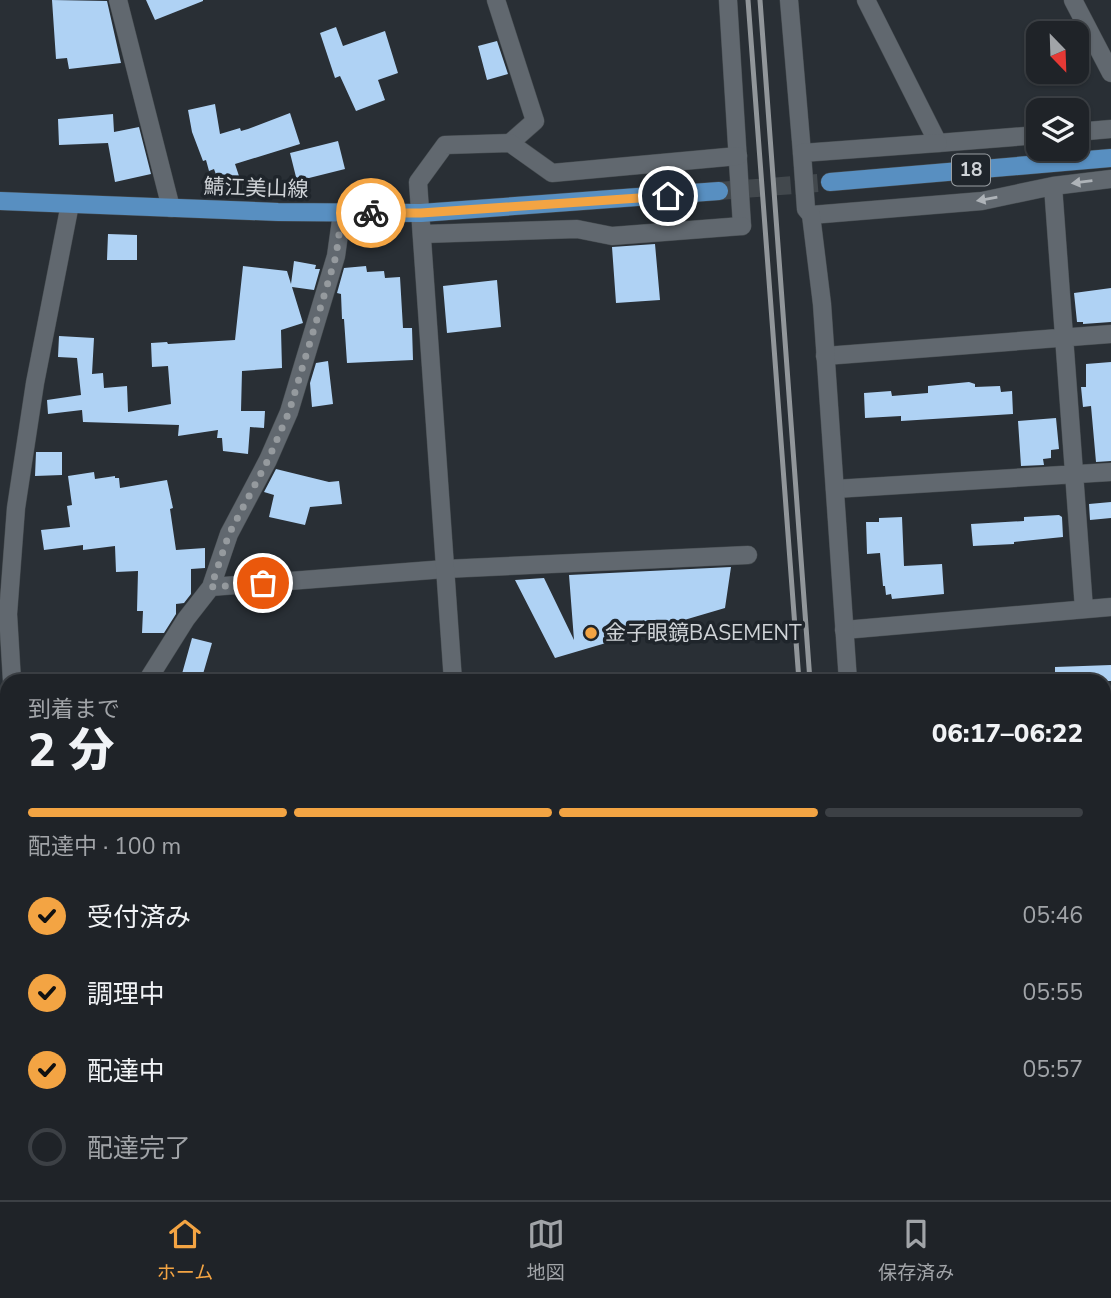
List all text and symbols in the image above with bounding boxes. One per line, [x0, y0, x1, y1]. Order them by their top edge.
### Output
north arrow [1026, 21, 1088, 84]
map controls [1026, 21, 1089, 161]
button: layers [1026, 98, 1089, 161]
road number: 18 [952, 154, 990, 186]
pin [638, 166, 698, 226]
street label: 鯖江美山線 [203, 172, 309, 204]
icon: home [649, 177, 687, 215]
one-way arrow [1071, 177, 1093, 188]
courier [336, 178, 406, 248]
icon: bike [352, 194, 390, 232]
one-way arrow [975, 194, 997, 205]
pin [233, 553, 293, 613]
icon: bag [244, 564, 282, 602]
place label: 金子眼鏡BASEMENT [605, 619, 802, 647]
marker: 金子眼鏡BASEMENT [583, 625, 599, 641]
text: 到着まで [28, 694, 120, 725]
text: 06:17–06:22 [932, 716, 1083, 751]
text: 2 分 [28, 719, 114, 782]
text: 配達中 · 100 m [28, 831, 181, 862]
icon: check [28, 897, 66, 935]
text: 受付済み [87, 900, 191, 935]
text: 05:46 [1023, 900, 1083, 931]
icon: check [28, 974, 66, 1012]
text: 調理中 [87, 977, 165, 1012]
text: 05:55 [1023, 977, 1083, 1008]
icon: check [28, 1051, 66, 1089]
text: 配達中 [87, 1054, 165, 1089]
text: 05:57 [1023, 1054, 1083, 1085]
text: 配達完了 [87, 1131, 191, 1166]
tab: ホーム [157, 1215, 213, 1286]
tab: 地図 [527, 1215, 565, 1286]
tab: 保存済み [878, 1215, 954, 1286]

